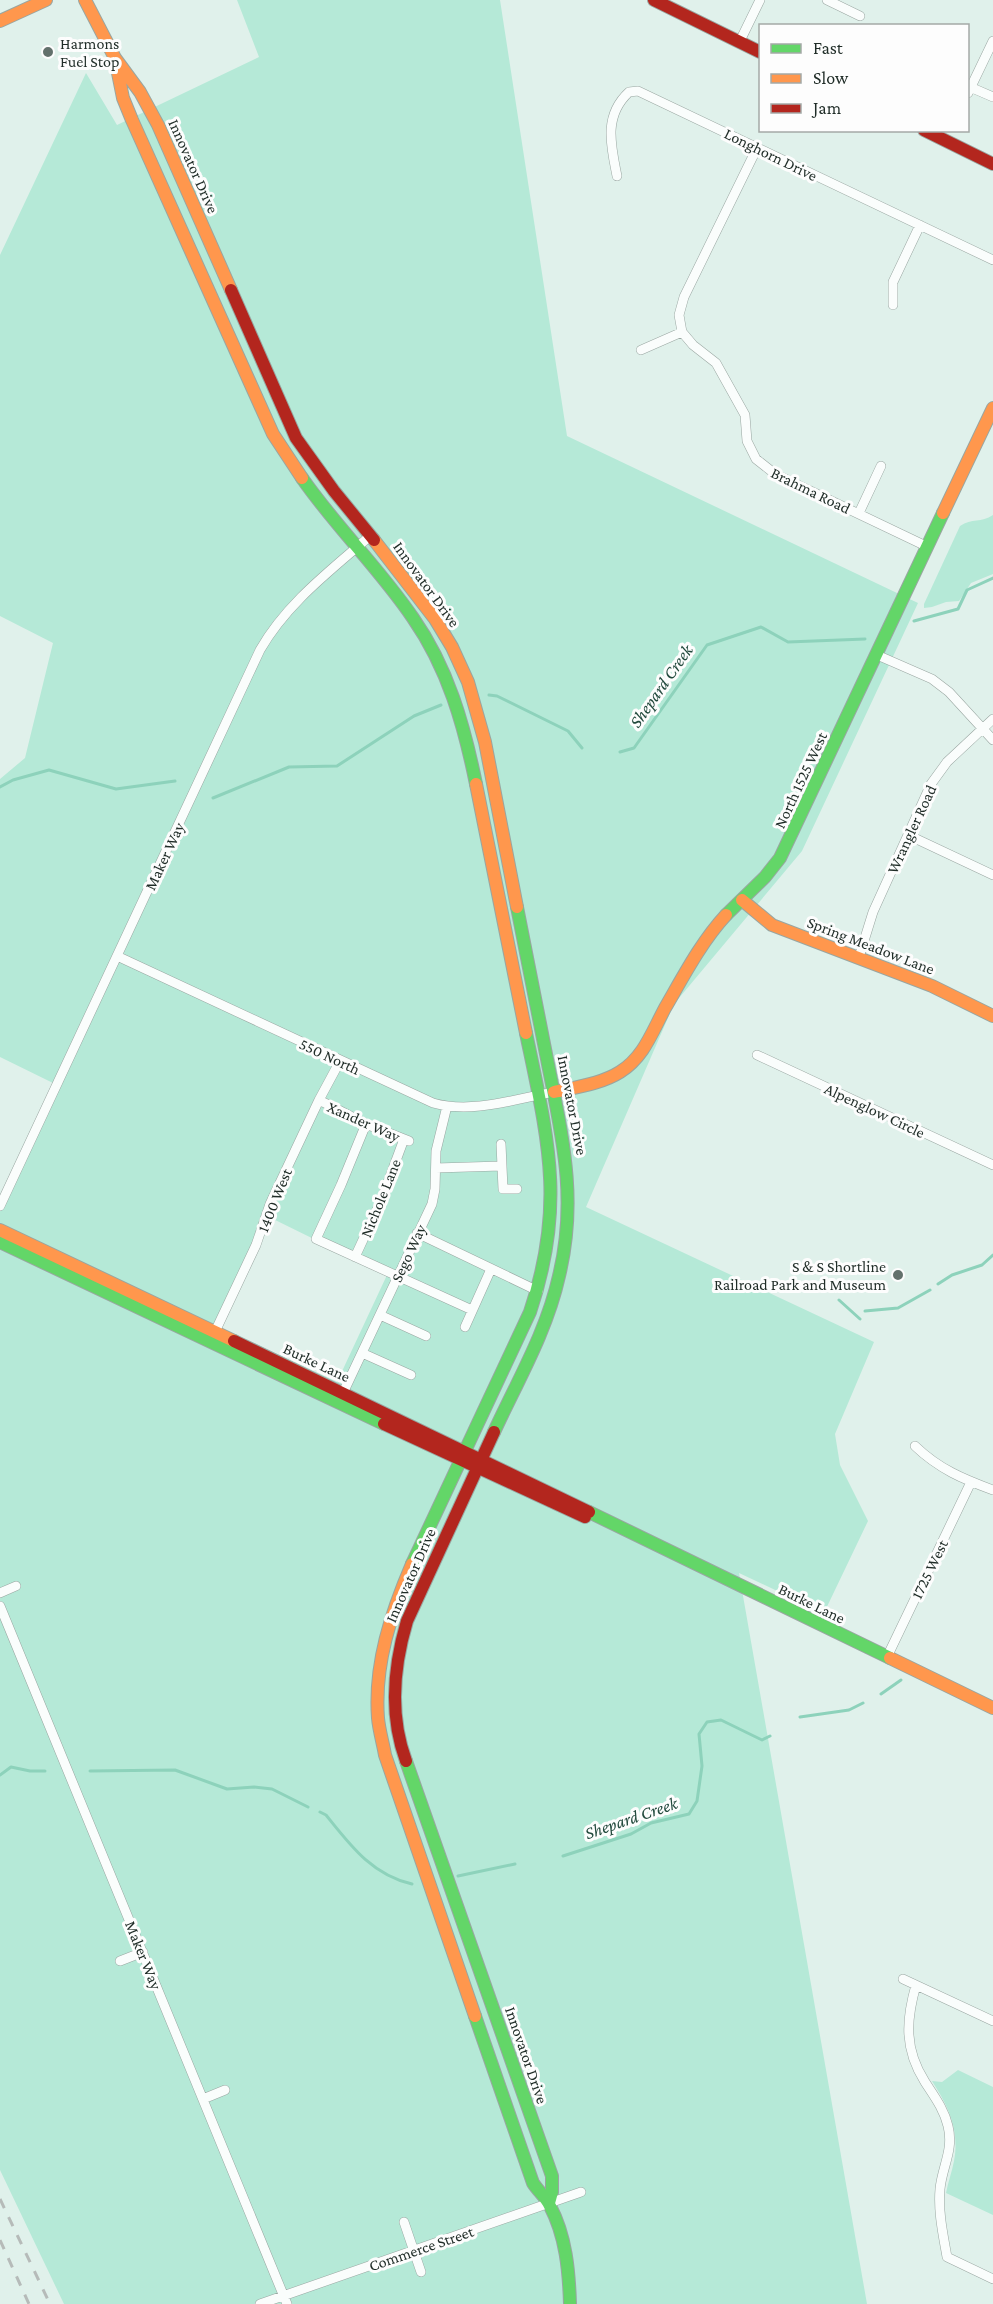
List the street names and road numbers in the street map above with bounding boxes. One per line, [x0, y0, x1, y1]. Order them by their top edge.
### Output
street label: Innovator Drive [165, 117, 222, 216]
street label: Longhorn Drive [721, 125, 820, 185]
street label: Brahma Road [768, 464, 854, 517]
street label: Innovator Drive [390, 538, 463, 630]
street label: North 1525 West [771, 729, 830, 831]
street label: Wrangler Road [883, 782, 941, 877]
street label: Maker Way [141, 819, 189, 893]
street label: Spring Meadow Lane [804, 913, 937, 979]
street label: 550 North [297, 1035, 363, 1078]
street label: Innovator Drive [555, 1054, 591, 1156]
street label: Alpenglow Circle [822, 1080, 928, 1142]
street label: Xander Way [324, 1098, 403, 1146]
street label: Nichole Lane [357, 1156, 404, 1240]
street label: 1400 West [254, 1165, 295, 1235]
street label: Sego Way [388, 1221, 430, 1285]
street label: Burke Lane [281, 1340, 353, 1385]
street label: Innovator Drive [382, 1526, 439, 1625]
street label: 1725 West [908, 1536, 951, 1601]
street label: Burke Lane [776, 1580, 848, 1627]
street label: Maker Way [121, 1918, 165, 1993]
street label: Innovator Drive [502, 2005, 551, 2106]
street label: Commerce Street [367, 2222, 476, 2274]

